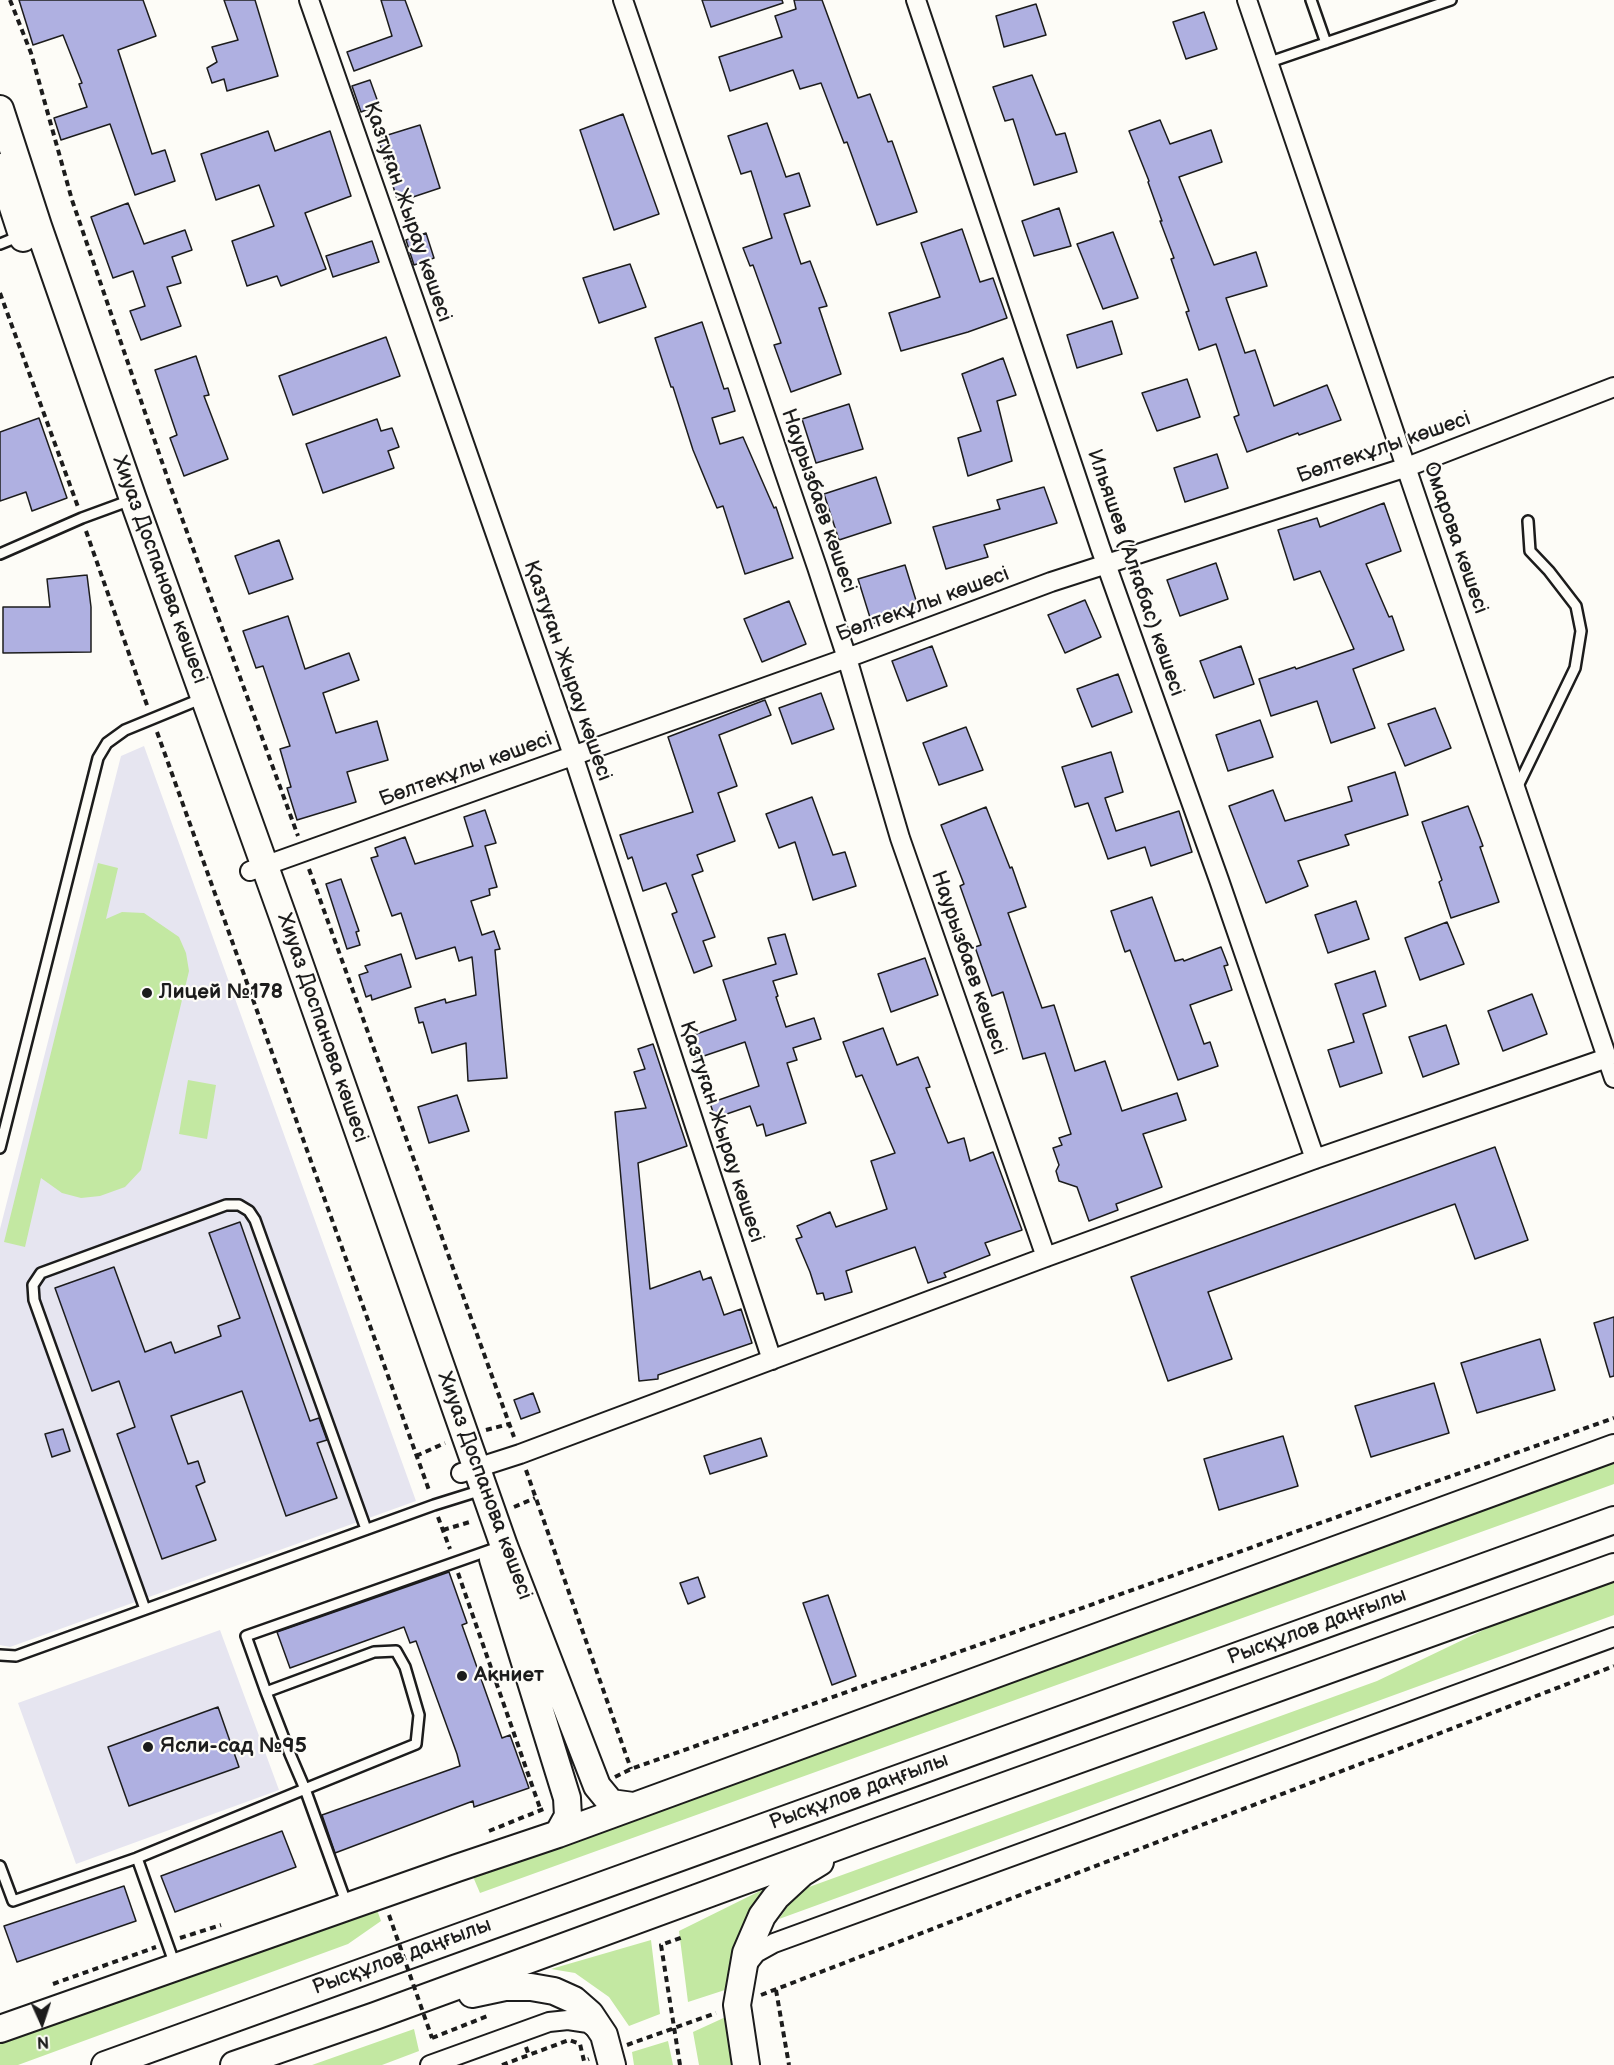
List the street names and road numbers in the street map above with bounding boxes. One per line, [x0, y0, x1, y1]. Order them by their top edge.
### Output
street label: Қазтуған Жырау көшесі [357, 98, 457, 326]
street label: Наурызбаев көшесі [775, 406, 861, 596]
street label: Бөлтекұлы көшесі [1294, 406, 1474, 490]
street label: Ильяшев (Алғабас) көшесі [1081, 446, 1189, 700]
street label: Хиуаз Доспанова көшесі [106, 453, 212, 687]
street label: Омарова көшесі [1417, 459, 1493, 617]
street label: Қазтуған Жырау көшесі [517, 557, 617, 785]
street label: Бөлтекұлы көшесі [833, 562, 1013, 648]
street label: Бөлтекұлы көшесі [376, 727, 556, 813]
street label: Наурызбаев көшесі [925, 868, 1011, 1058]
street label: Хиуаз Доспанова көшесі [271, 910, 373, 1146]
street label: Қазтуған Жырау көшесі [673, 1018, 769, 1246]
street label: Хиуаз Доспанова көшесі [431, 1369, 537, 1603]
street label: Рысқұлов даңғылы [1224, 1583, 1410, 1671]
street label: Рысқұлов даңғылы [766, 1748, 952, 1836]
street label: Рысқұлов даңғылы [309, 1913, 495, 2001]

